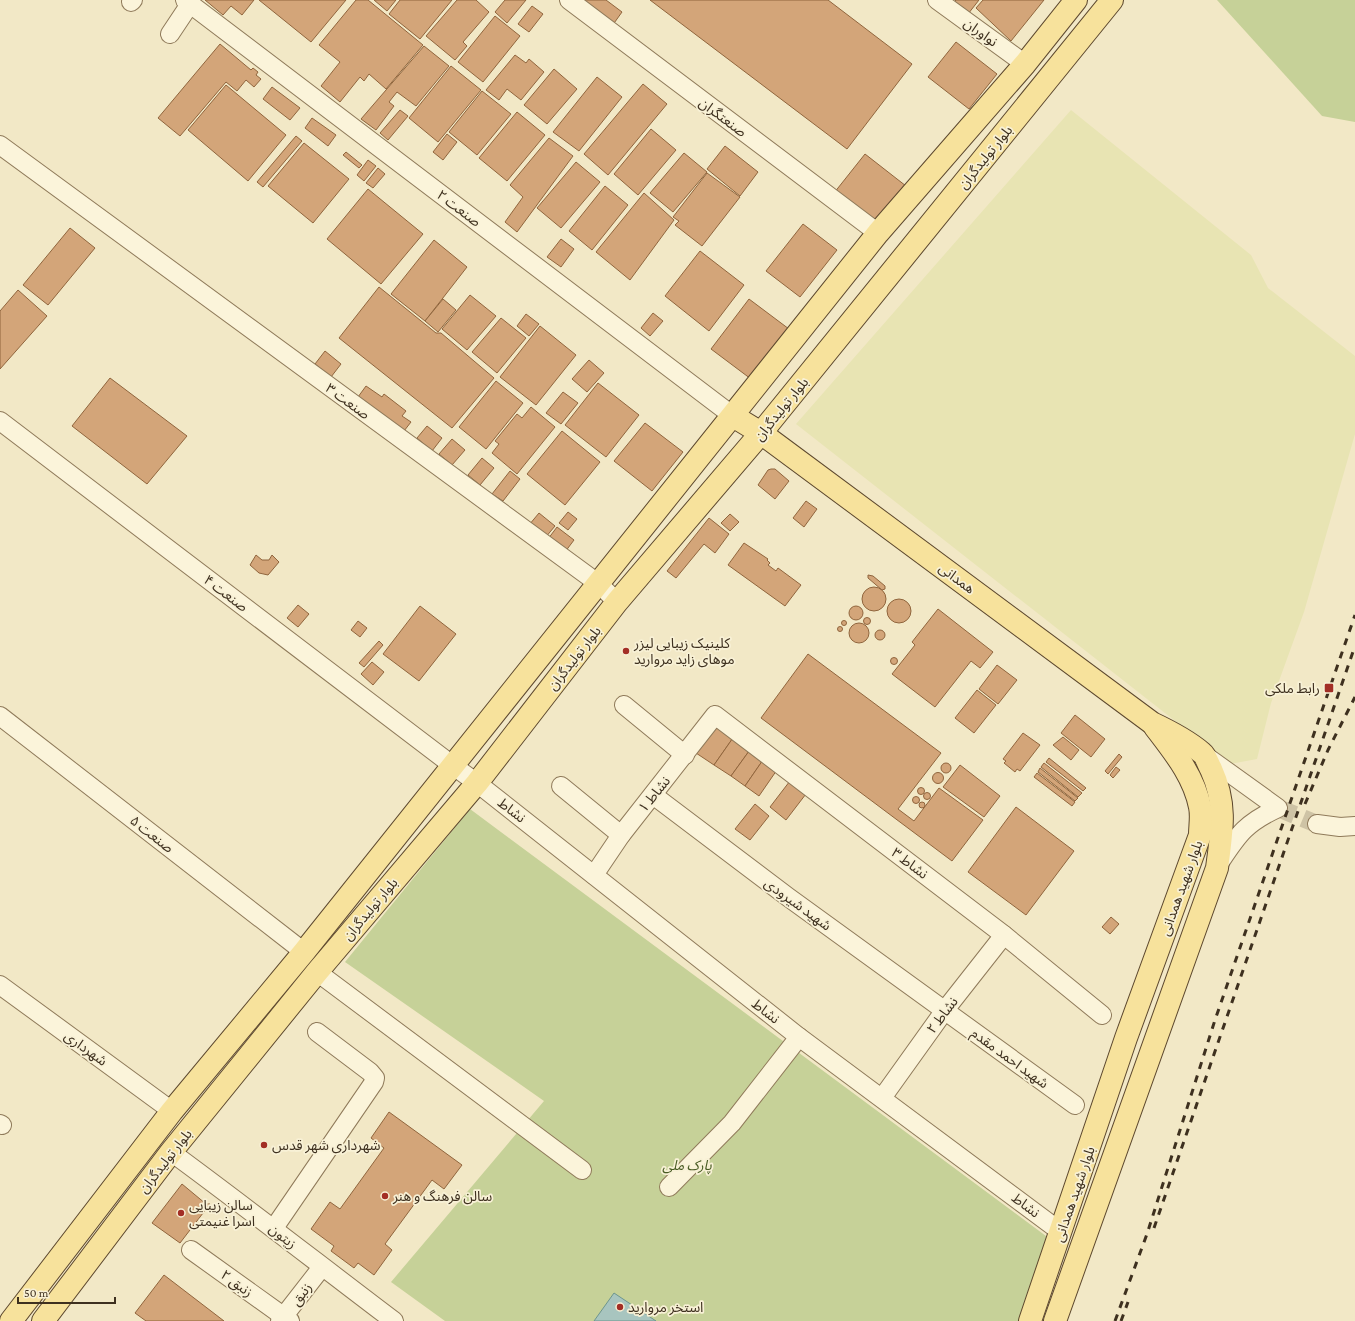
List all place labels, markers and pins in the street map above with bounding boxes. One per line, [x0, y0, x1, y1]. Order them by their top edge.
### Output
place label: کلینیک زیبایی لیزر موهای زاید مروارید [633, 635, 735, 668]
marker: کلینیک زیبایی لیزر موهای زاید مروارید [621, 646, 631, 656]
place label: رابط ملکی [1265, 680, 1320, 697]
marker: رابط ملکی [1323, 682, 1335, 694]
place label: شهرداری شهر قدس [272, 1137, 381, 1154]
marker: شهرداری شهر قدس [259, 1140, 269, 1150]
place label: سالن فرهنگ و هنر [392, 1188, 492, 1205]
marker: سالن فرهنگ و هنر [380, 1191, 390, 1201]
place label: سالن زیبایی اسرا غنیمتی [189, 1197, 255, 1230]
marker: سالن زیبایی اسرا غنیمتی [176, 1208, 186, 1218]
place label: استخر مروارید [628, 1299, 703, 1316]
marker: استخر مروارید [615, 1302, 625, 1312]

